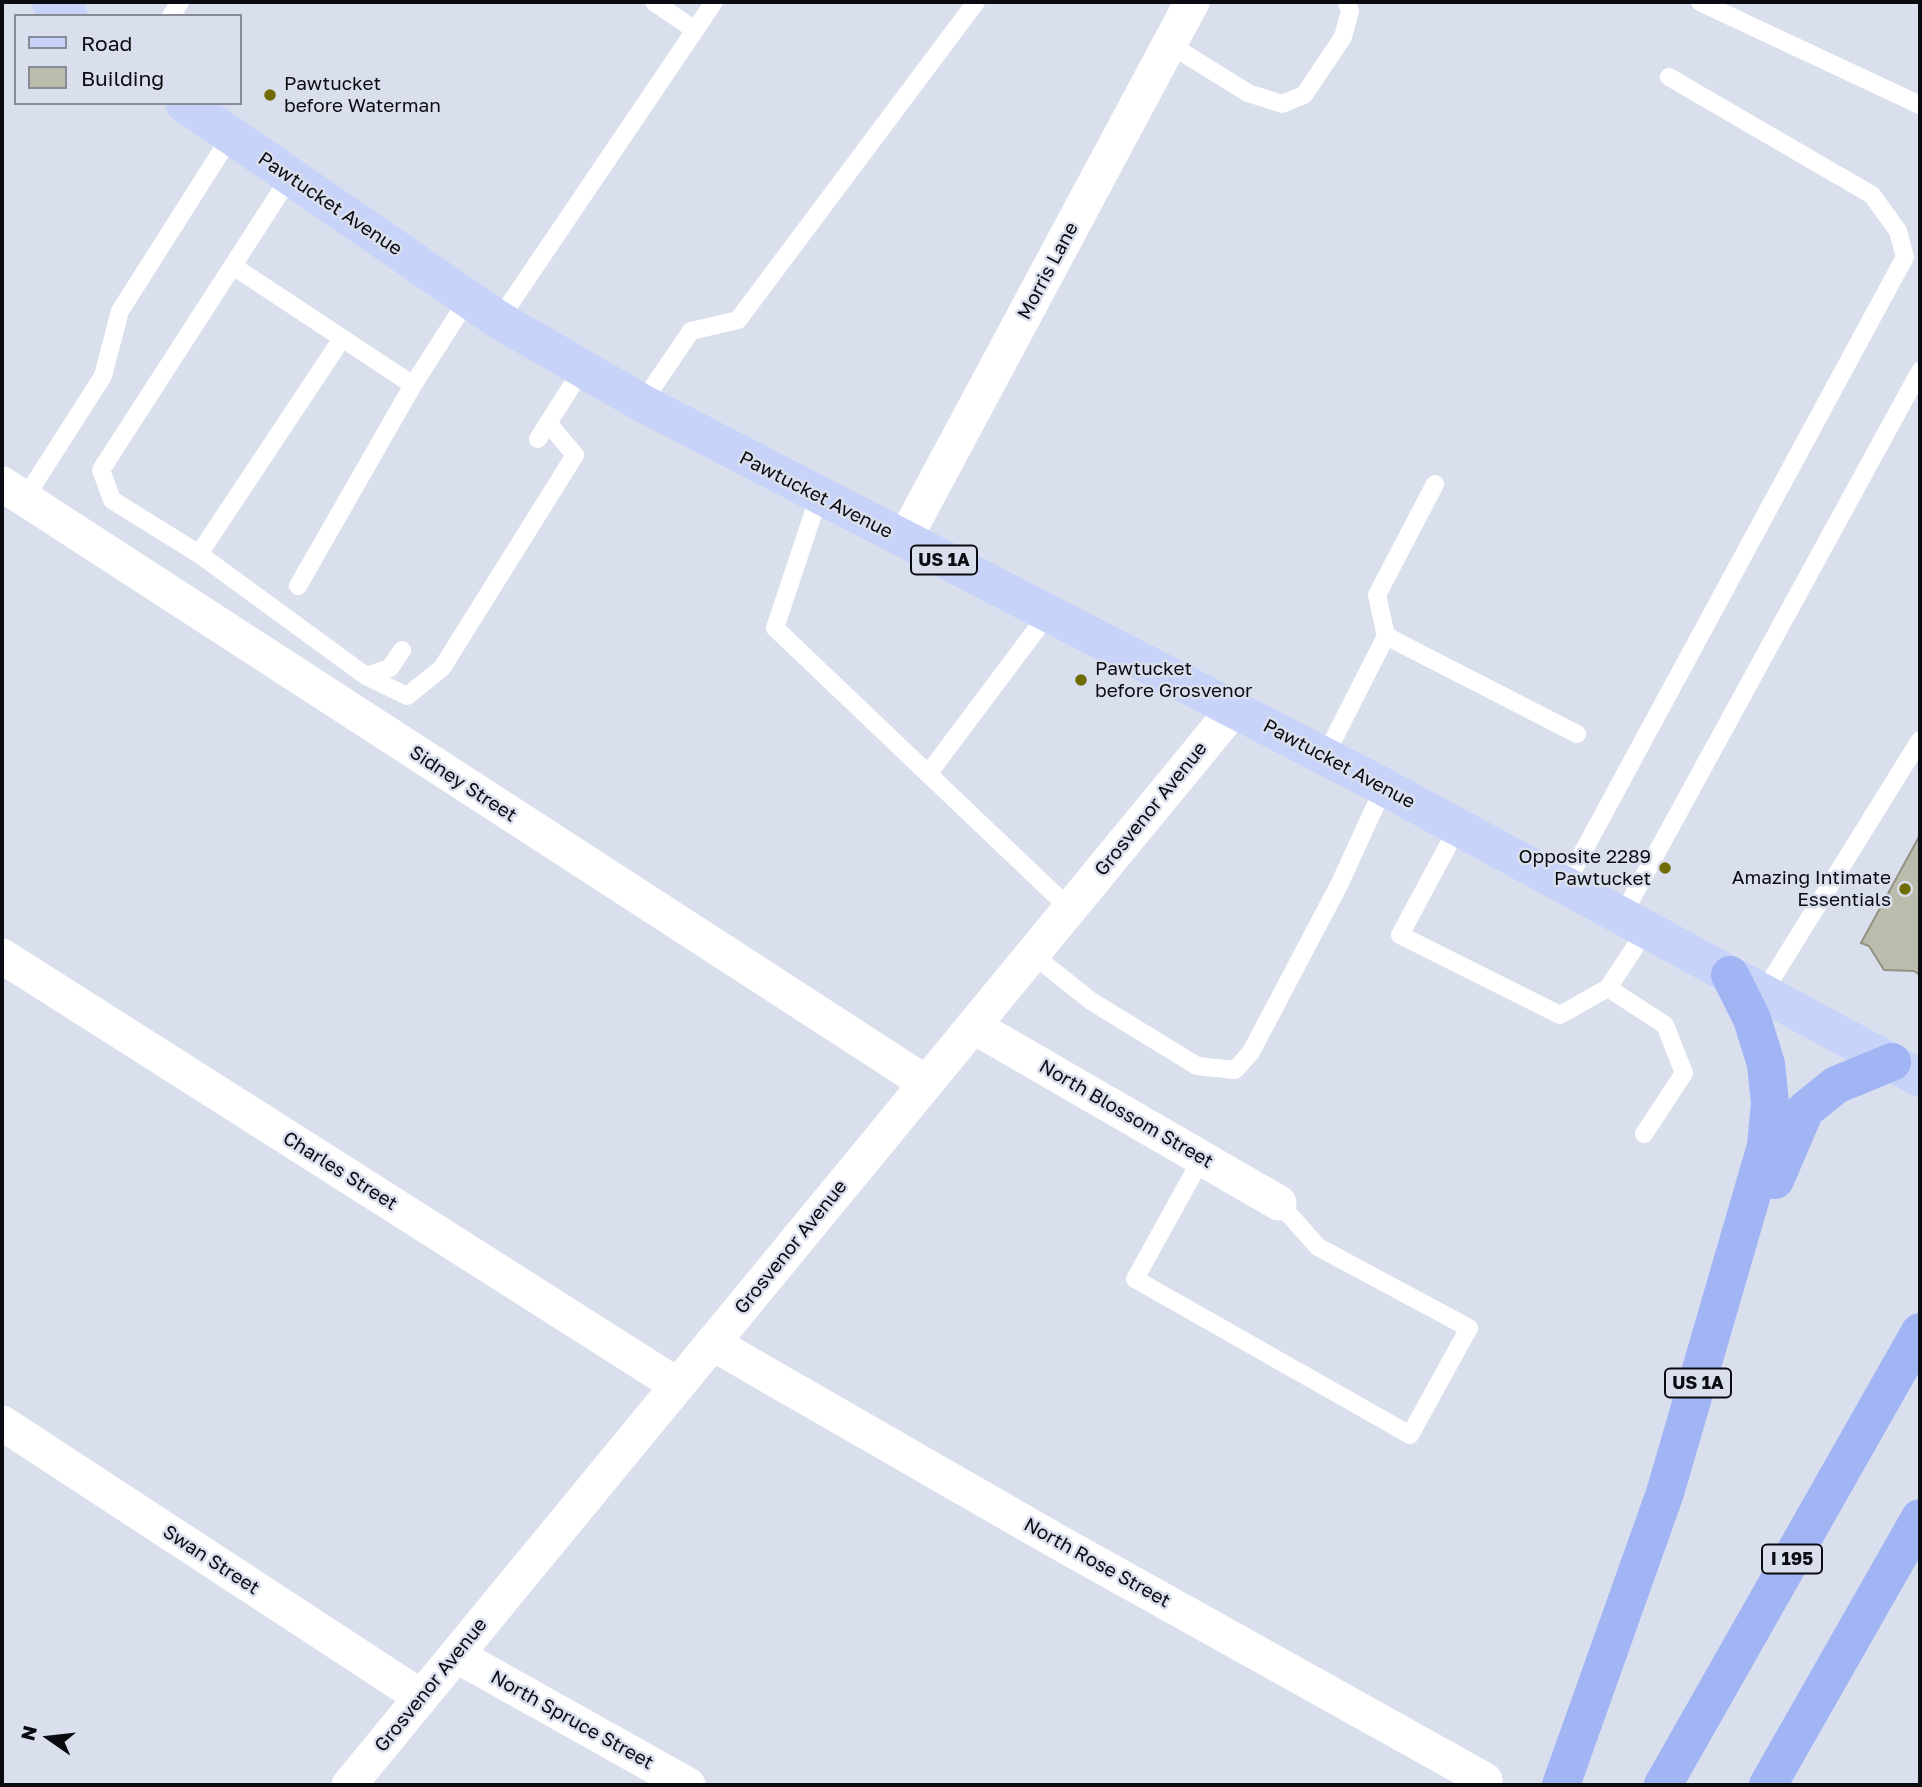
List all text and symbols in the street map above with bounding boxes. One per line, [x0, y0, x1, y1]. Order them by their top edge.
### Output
legend [14, 14, 242, 105]
text: Road [81, 30, 132, 56]
text: Building [81, 65, 164, 91]
place label: Pawtucket before Waterman [284, 73, 441, 117]
marker: Pawtucket before Waterman [262, 87, 278, 103]
street label: Pawtucket Avenue [254, 147, 406, 261]
street label: Morris Lane [1013, 218, 1083, 324]
street label: Pawtucket Avenue [736, 447, 896, 543]
road number: US 1A [911, 546, 977, 574]
place label: Pawtucket before Grosvenor [1095, 658, 1253, 702]
marker: Pawtucket before Grosvenor [1073, 672, 1089, 688]
street label: Pawtucket Avenue [1259, 714, 1419, 814]
street label: Grosvenor Avenue [1090, 737, 1212, 881]
street label: Sidney Street [405, 741, 521, 827]
place label: Opposite 2289 Pawtucket [1519, 846, 1651, 890]
marker: Opposite 2289 Pawtucket [1657, 860, 1673, 876]
place label: Amazing Intimate Essentials [1732, 867, 1891, 911]
marker: Amazing Intimate Essentials [1897, 881, 1913, 897]
street label: North Blossom Street [1035, 1055, 1217, 1173]
street label: Charles Street [279, 1127, 401, 1215]
street label: Grosvenor Avenue [730, 1175, 852, 1319]
road number: US 1A [1665, 1368, 1731, 1398]
street label: North Rose Street [1020, 1513, 1174, 1613]
street label: Swan Street [159, 1520, 263, 1600]
road number: I 195 [1762, 1544, 1822, 1574]
street label: Grosvenor Avenue [370, 1613, 492, 1757]
street label: North Spruce Street [487, 1666, 657, 1774]
north arrow [14, 1703, 84, 1773]
text: N [15, 1723, 41, 1743]

